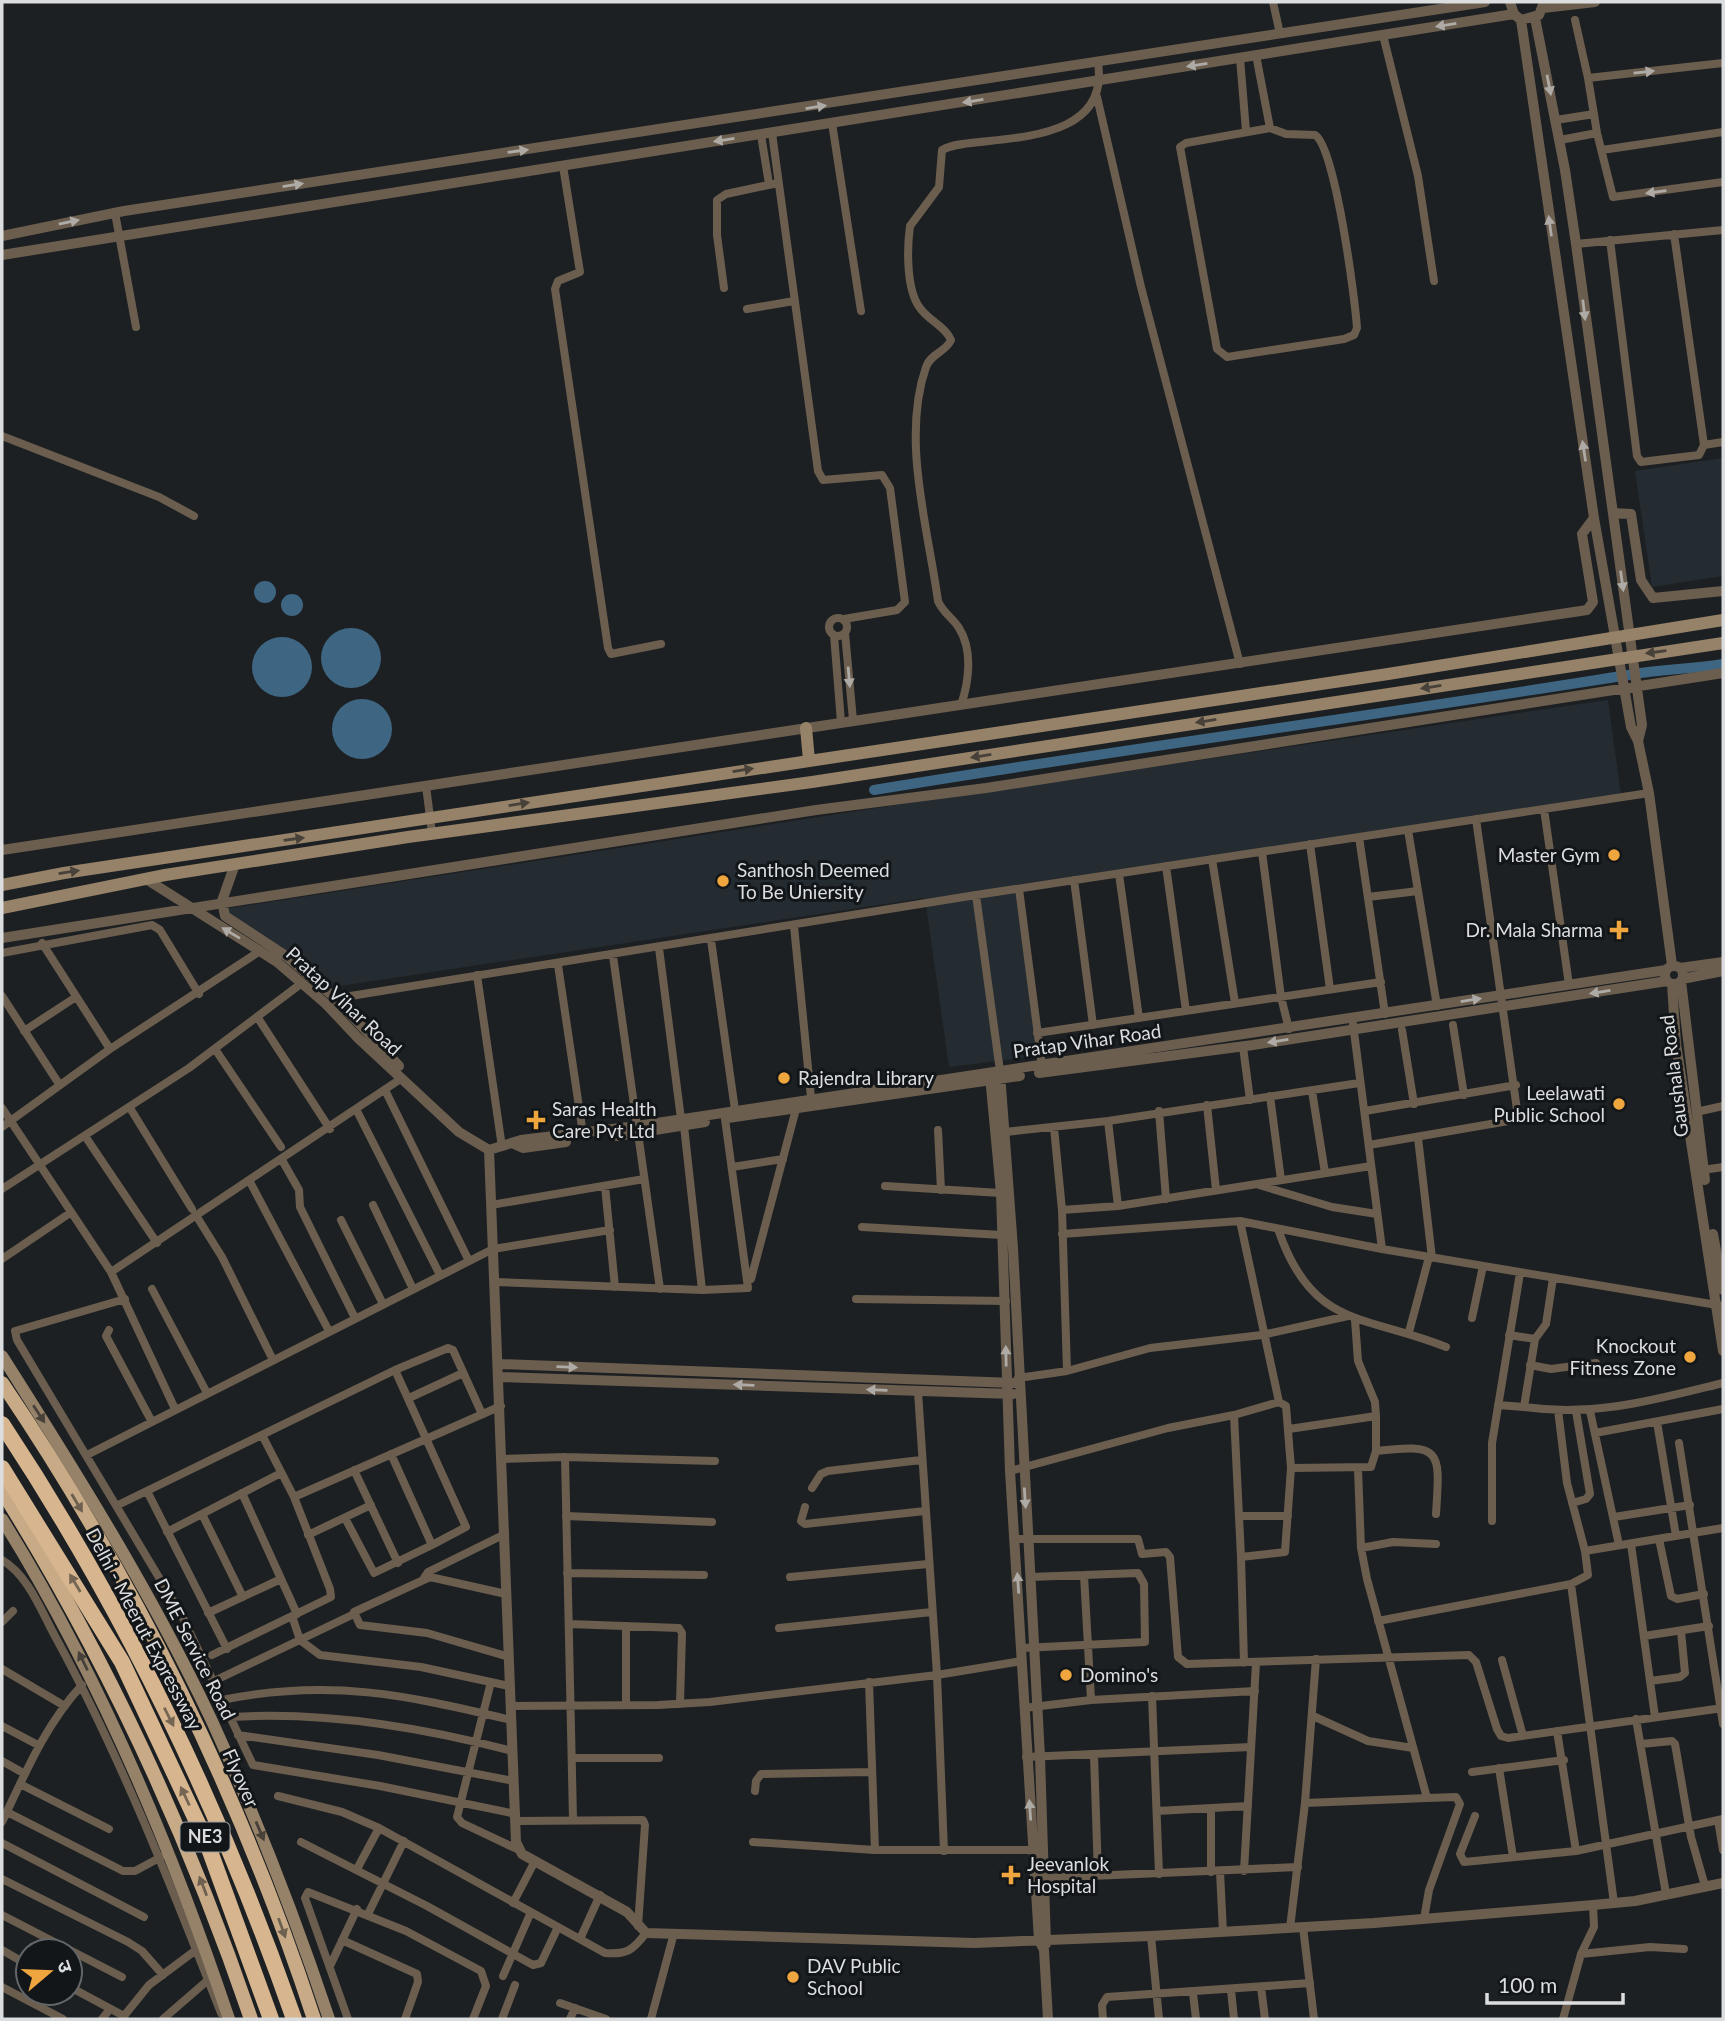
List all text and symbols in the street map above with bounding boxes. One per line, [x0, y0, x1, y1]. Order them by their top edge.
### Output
one-way arrow [1435, 20, 1457, 31]
one-way arrow [1186, 60, 1208, 71]
one-way arrow [1634, 66, 1656, 77]
one-way arrow [1544, 74, 1555, 96]
one-way arrow [962, 95, 984, 106]
one-way arrow [805, 101, 827, 112]
one-way arrow [713, 135, 735, 146]
one-way arrow [507, 145, 529, 156]
one-way arrow [282, 179, 304, 190]
one-way arrow [1645, 187, 1667, 198]
one-way arrow [1545, 215, 1556, 237]
one-way arrow [58, 217, 80, 228]
one-way arrow [1579, 299, 1590, 321]
one-way arrow [1578, 440, 1589, 462]
one-way arrow [1617, 570, 1628, 592]
one-way arrow [1645, 647, 1667, 658]
one-way arrow [844, 666, 855, 688]
one-way arrow [1420, 681, 1442, 692]
one-way arrow [1195, 715, 1217, 726]
one-way arrow [970, 751, 992, 762]
one-way arrow [733, 764, 755, 775]
one-way arrow [508, 798, 530, 809]
one-way arrow [283, 833, 305, 844]
place label: Master Gym [1498, 843, 1600, 866]
marker: Master Gym [1606, 847, 1622, 863]
place label: Santhosh Deemed To Be Uniersity [737, 858, 890, 903]
one-way arrow [58, 866, 80, 877]
marker: Santhosh Deemed To Be Uniersity [715, 873, 731, 889]
place label: Dr. Mala Sharma [1465, 918, 1603, 941]
marker: Dr. Mala Sharma [1609, 920, 1629, 940]
one-way arrow [221, 927, 240, 939]
street label: Pratap Vihar Road [282, 941, 407, 1060]
one-way arrow [1588, 987, 1610, 998]
one-way arrow [1460, 994, 1482, 1005]
street label: Gaushala Road [1655, 1014, 1692, 1139]
street label: Pratap Vihar Road [1011, 1019, 1162, 1062]
one-way arrow [1267, 1036, 1289, 1047]
place label: Rajendra Library [798, 1066, 934, 1089]
marker: Rajendra Library [776, 1070, 792, 1086]
place label: Leelawati Public School [1494, 1081, 1605, 1126]
marker: Leelawati Public School [1611, 1096, 1627, 1112]
place label: Saras Health Care Pvt Ltd [552, 1097, 657, 1142]
marker: Saras Health Care Pvt Ltd [526, 1110, 546, 1130]
place label: Knockout Fitness Zone [1570, 1334, 1676, 1379]
one-way arrow [1000, 1345, 1012, 1367]
marker: Knockout Fitness Zone [1682, 1349, 1698, 1365]
one-way arrow [556, 1362, 578, 1373]
one-way arrow [733, 1380, 755, 1391]
one-way arrow [866, 1385, 888, 1396]
one-way arrow [32, 1404, 45, 1424]
one-way arrow [1020, 1487, 1031, 1509]
one-way arrow [71, 1493, 83, 1513]
street label: Delhi - Meerut Expressway [81, 1524, 208, 1734]
one-way arrow [1012, 1572, 1023, 1594]
one-way arrow [68, 1573, 81, 1592]
street label: DME Service Road [150, 1574, 241, 1723]
one-way arrow [77, 1651, 89, 1671]
place label: Domino's [1080, 1663, 1158, 1686]
marker: Domino's [1058, 1667, 1074, 1683]
one-way arrow [164, 1707, 175, 1727]
street label: Flyover [218, 1745, 265, 1811]
one-way arrow [180, 1785, 191, 1806]
one-way arrow [1024, 1799, 1035, 1821]
one-way arrow [255, 1820, 266, 1841]
road number: NE3 [180, 1823, 230, 1852]
place label: Jeevanlok Hospital [1027, 1852, 1109, 1897]
marker: Jeevanlok Hospital [1001, 1865, 1021, 1885]
one-way arrow [197, 1875, 208, 1896]
one-way arrow [277, 1918, 288, 1939]
north arrow [14, 1937, 84, 2007]
place label: DAV Public School [807, 1954, 901, 1999]
text: उ [53, 1957, 79, 1976]
scale bar [1487, 1962, 1624, 2006]
marker: DAV Public School [785, 1969, 801, 1985]
text: 100 m [1498, 1972, 1557, 1997]

